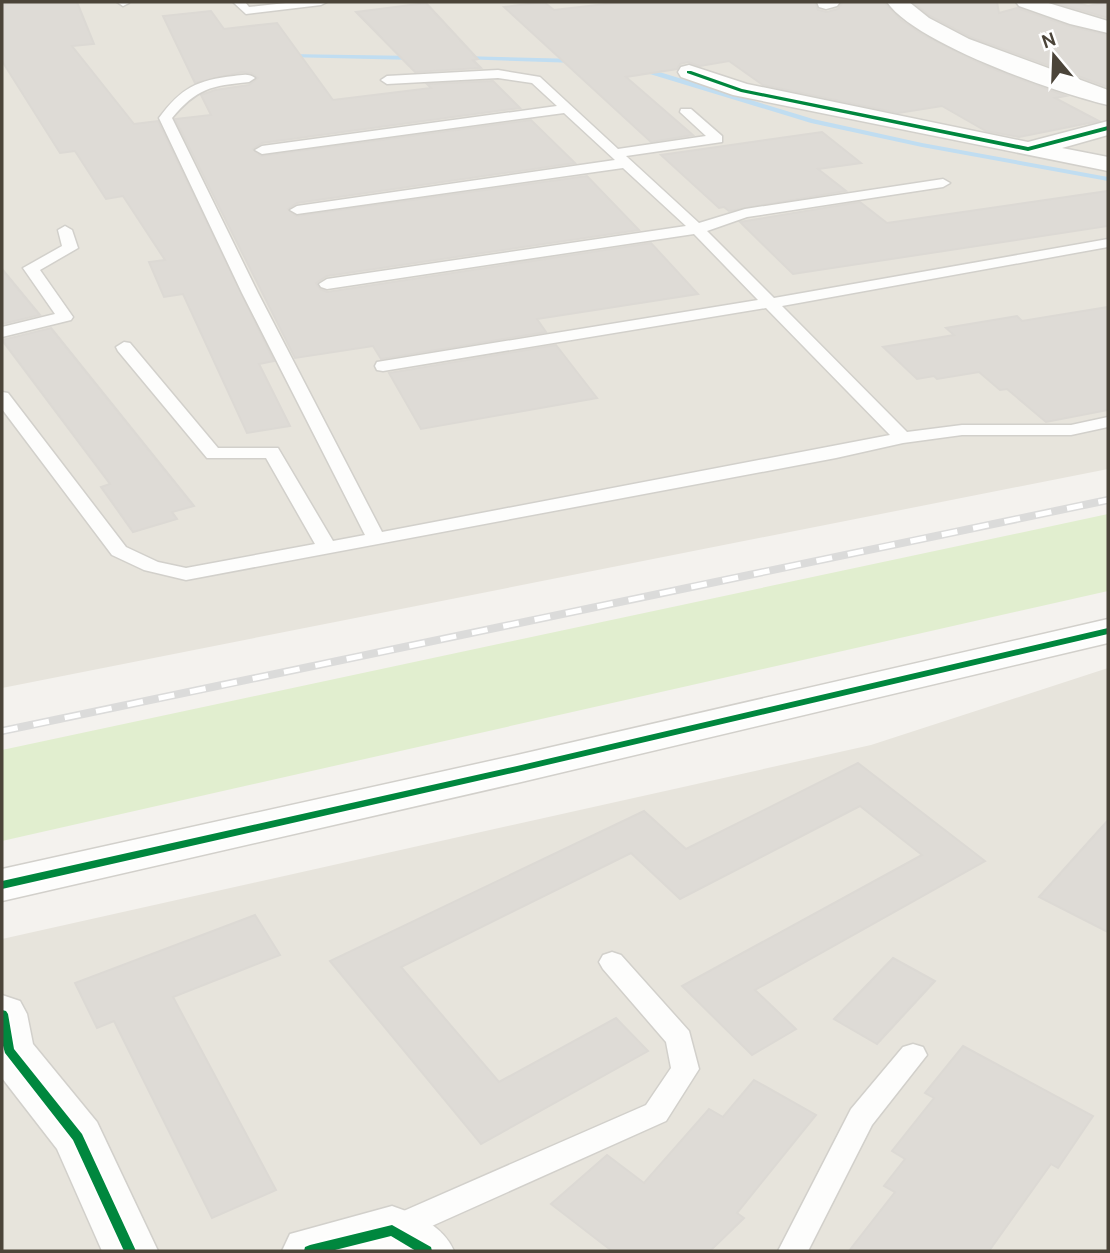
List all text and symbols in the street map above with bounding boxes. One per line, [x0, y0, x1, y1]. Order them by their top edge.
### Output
north arrow [1019, 21, 1089, 91]
text: N [1039, 27, 1059, 53]

